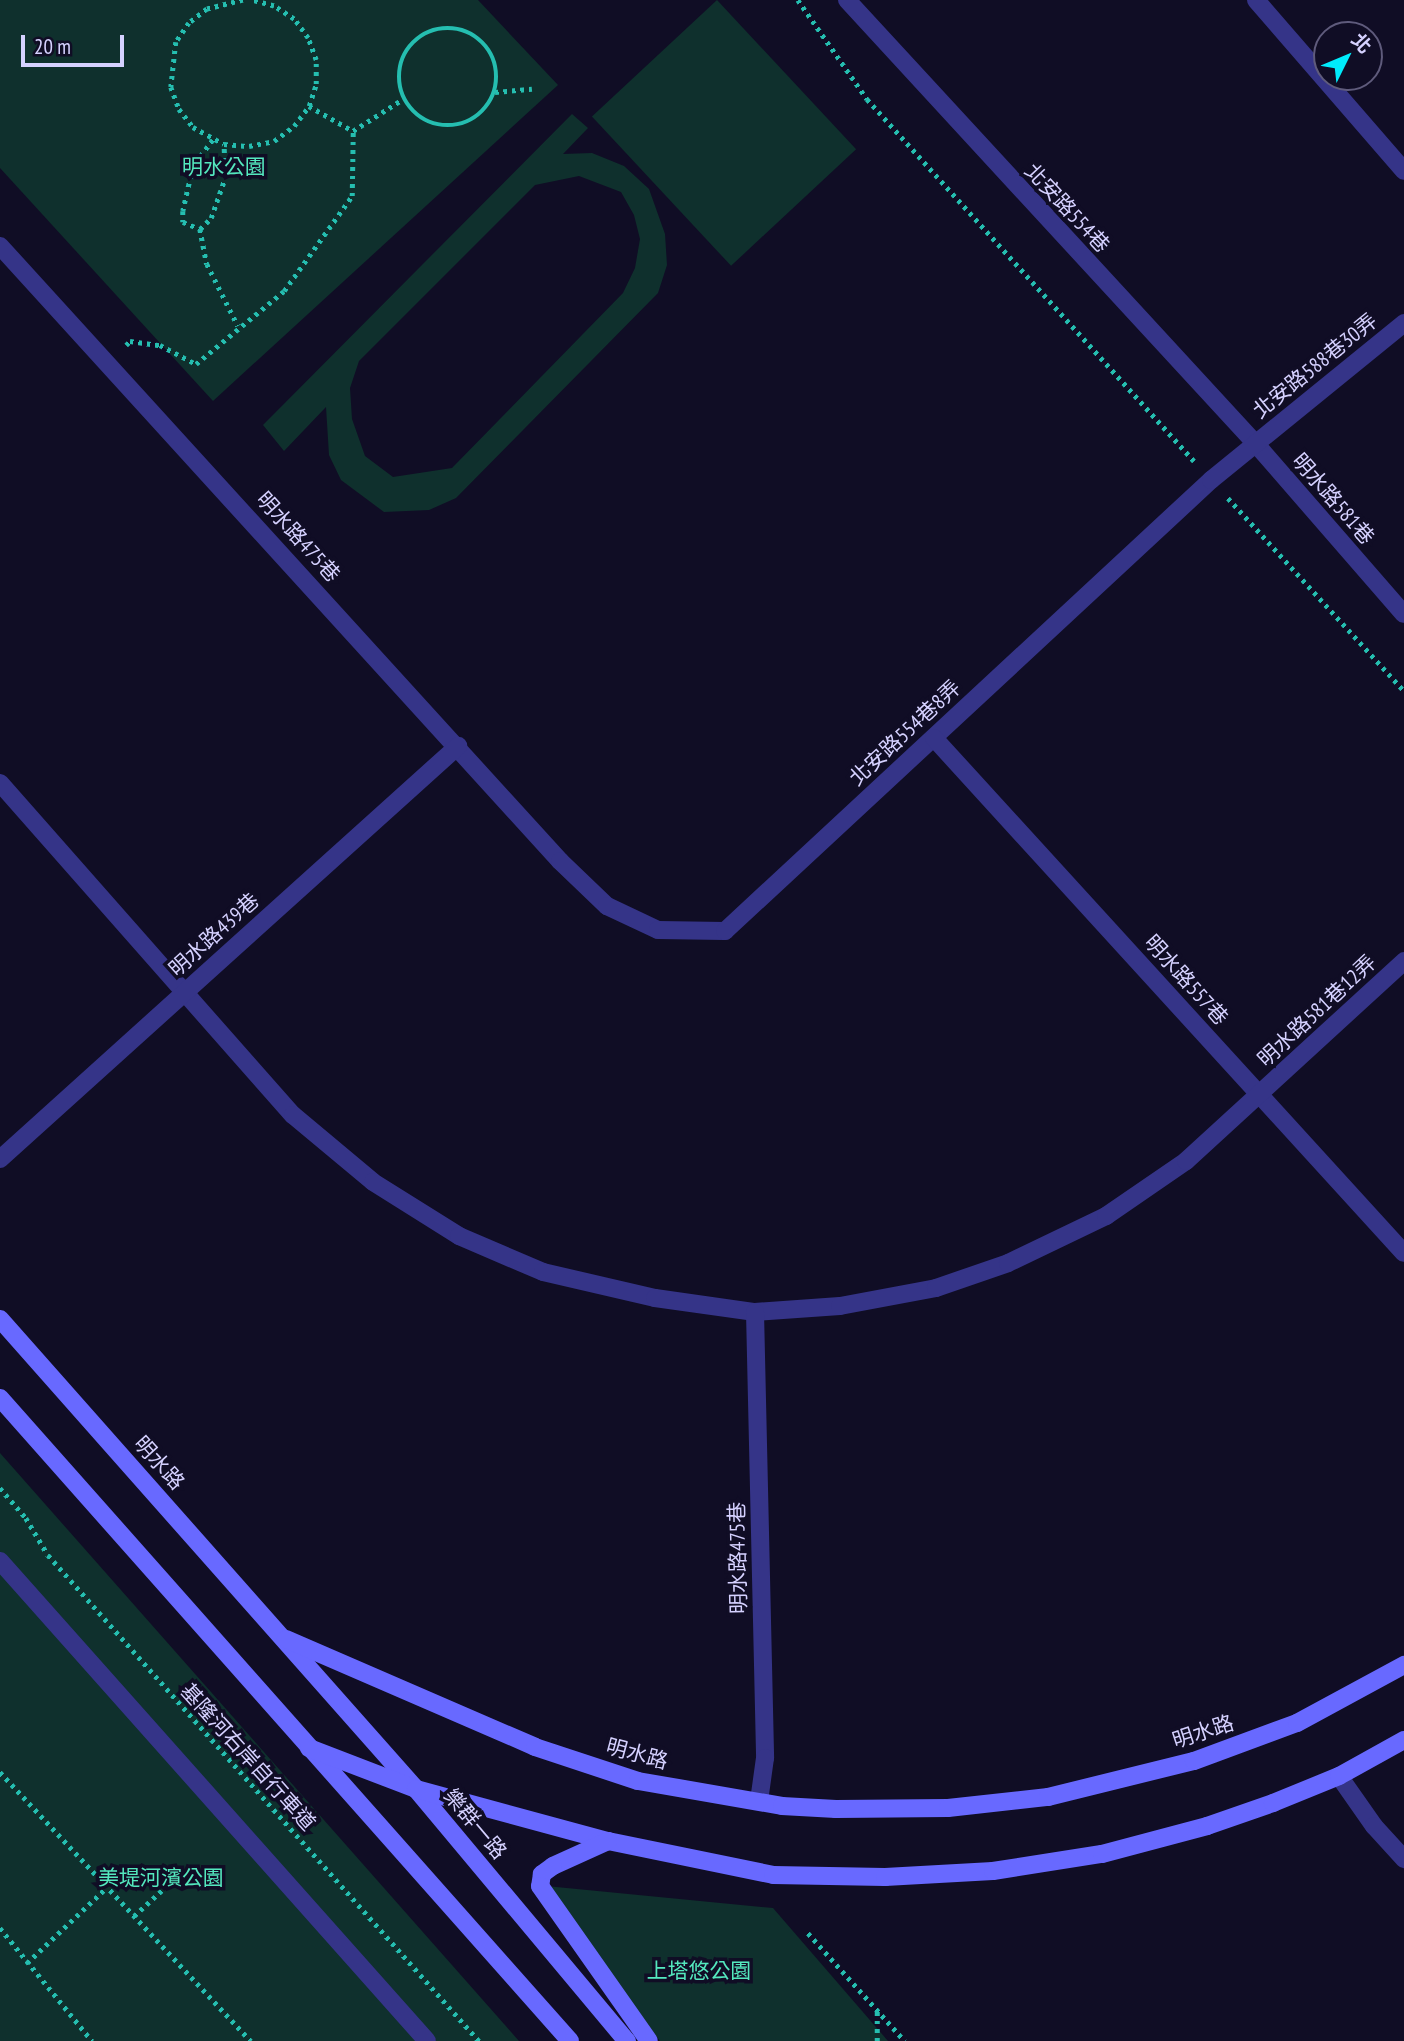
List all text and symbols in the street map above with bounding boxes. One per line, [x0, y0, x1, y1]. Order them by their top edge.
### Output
scale bar [24, 21, 128, 65]
north arrow [1313, 21, 1383, 91]
text: 北 [1347, 28, 1377, 58]
text: 20 m [34, 33, 71, 60]
park label: 明水公園 [182, 154, 266, 180]
street label: 北安路554巷 [1019, 158, 1115, 258]
street label: 北安路588巷30弄 [1248, 308, 1382, 424]
street label: 明水路581巷 [1287, 448, 1379, 550]
street label: 明水路475巷 [251, 487, 345, 587]
street label: 北安路554巷8弄 [844, 675, 966, 791]
street label: 明水路439巷 [164, 888, 264, 982]
street label: 明水路557巷 [1139, 930, 1233, 1030]
street label: 明水路581巷12弄 [1253, 950, 1381, 1072]
street label: 明水路 [129, 1431, 189, 1495]
street label: 明水路475巷 [724, 1502, 752, 1614]
street label: 基隆河右岸自行車道 [175, 1678, 321, 1836]
street label: 明水路 [1169, 1710, 1237, 1754]
street label: 明水路 [603, 1734, 671, 1774]
street label: 樂群一路 [438, 1784, 512, 1864]
park label: 美堤河濱公園 [98, 1865, 224, 1891]
park label: 上塔悠公園 [647, 1958, 751, 1984]

